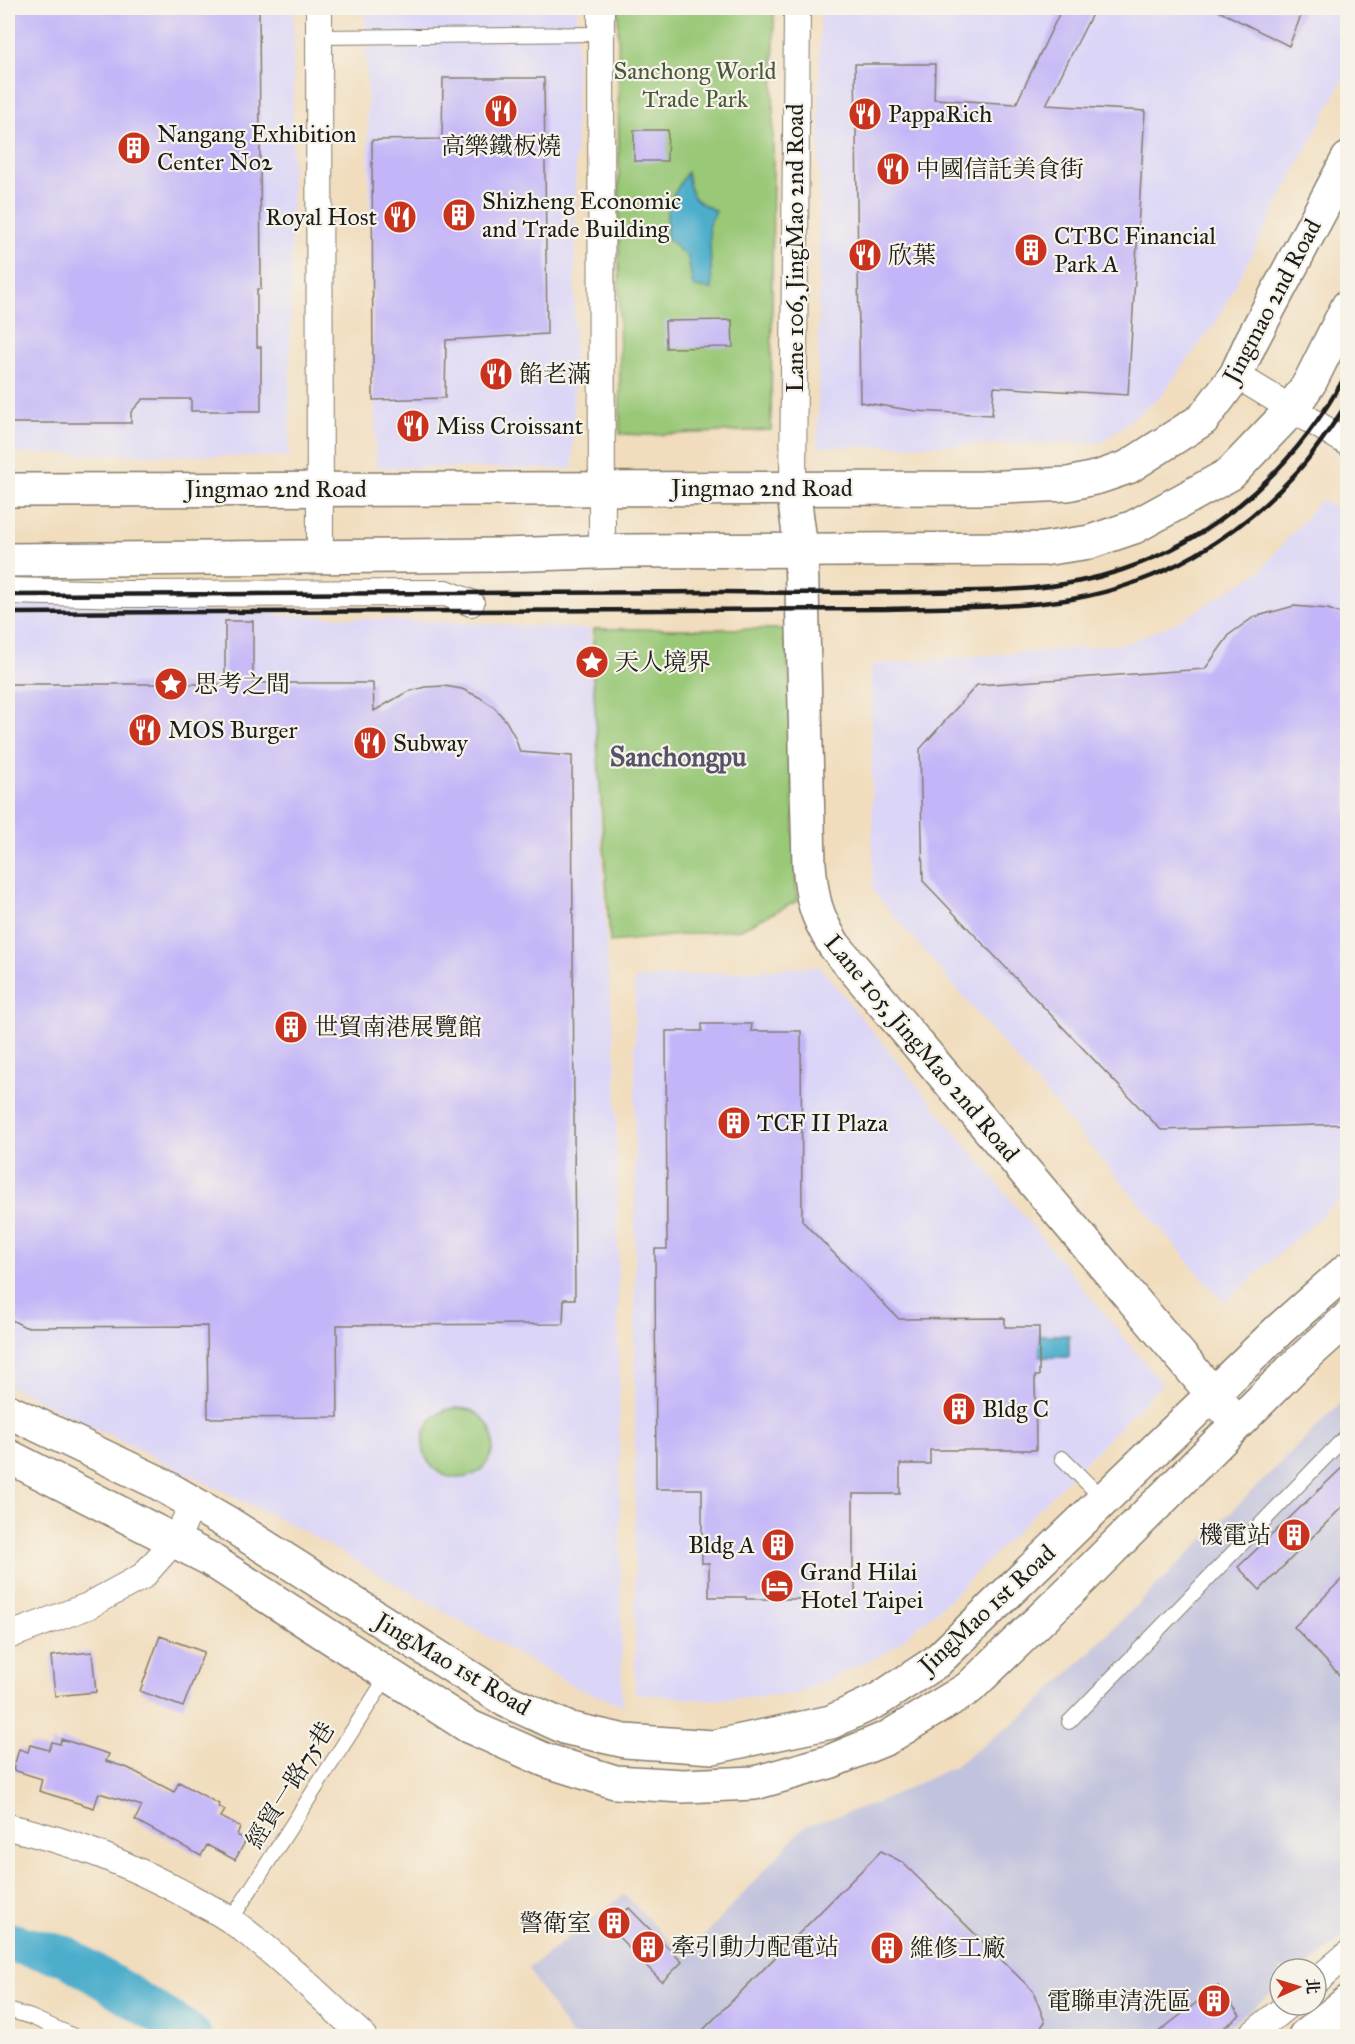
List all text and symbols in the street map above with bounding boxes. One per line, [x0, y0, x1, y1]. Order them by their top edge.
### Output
park label: Sanchong World Trade Park [613, 56, 777, 114]
restaurant icon: 高樂鐵板燒 [483, 93, 519, 129]
restaurant icon: PappaRich [847, 96, 883, 132]
place label: PappaRich [888, 99, 992, 129]
street label: Lane 106, JingMao 2nd Road [780, 103, 810, 393]
place label: Nangang Exhibition Center No2 [157, 119, 357, 177]
building icon: Nangang Exhibition Center No2 [116, 130, 152, 166]
place label: 高樂鐵板燒 [441, 131, 561, 161]
restaurant icon: 中國信託美食街 [875, 151, 911, 187]
place label: 中國信託美食街 [916, 154, 1084, 184]
place label: Shizheng Economic and Trade Building [482, 186, 681, 244]
building icon: Shizheng Economic and Trade Building [441, 197, 477, 233]
restaurant icon: Royal Host [382, 199, 418, 235]
place label: Royal Host [265, 202, 377, 232]
street label: Jingmao 2nd Road [1215, 214, 1328, 391]
place label: CTBC Financial Park A [1054, 221, 1216, 279]
building icon: CTBC Financial Park A [1013, 232, 1049, 268]
restaurant icon: 欣葉 [847, 237, 883, 273]
place label: 欣葉 [888, 240, 936, 270]
restaurant icon: 餡老滿 [478, 356, 514, 392]
place label: 餡老滿 [519, 359, 591, 389]
restaurant icon: Miss Croissant [395, 408, 431, 444]
place label: Miss Croissant [436, 411, 584, 441]
street label: Jingmao 2nd Road [668, 473, 853, 503]
street label: Jingmao 2nd Road [182, 474, 367, 504]
place icon: 天人境界 [574, 644, 610, 680]
place label: 天人境界 [615, 647, 711, 677]
place icon: 思考之間 [153, 666, 189, 702]
place label: 思考之間 [194, 669, 290, 699]
restaurant icon: MOS Burger [127, 712, 163, 748]
place label: MOS Burger [168, 715, 298, 745]
restaurant icon: Subway [352, 725, 388, 761]
place label: Subway [393, 728, 469, 758]
district label: Sanchongpu [610, 740, 747, 774]
street label: Lane 105, JingMao 2nd Road [818, 928, 1026, 1168]
building icon: 世貿南港展覽館 [273, 1009, 309, 1045]
place label: 世貿南港展覽館 [314, 1012, 482, 1042]
building icon: TCF II Plaza [716, 1105, 752, 1141]
place label: TCF II Plaza [757, 1108, 889, 1138]
building icon: Bldg C [941, 1391, 977, 1427]
place label: Bldg C [982, 1394, 1049, 1424]
building icon: 機電站 [1276, 1517, 1312, 1553]
place label: 機電站 [1199, 1520, 1271, 1550]
building icon: Bldg A [760, 1527, 796, 1563]
place label: Bldg A [688, 1530, 755, 1560]
street label: JingMao 1st Road [910, 1538, 1062, 1682]
place label: Grand Hilai Hotel Taipei [800, 1557, 924, 1615]
hotel icon: Grand Hilai Hotel Taipei [759, 1568, 795, 1604]
street label: JingMao 1st Road [367, 1604, 536, 1722]
street label: 經貿一路75巷 [239, 1716, 341, 1854]
building icon: 警衛室 [596, 1905, 632, 1941]
place label: 警衛室 [519, 1908, 591, 1938]
building icon: 牽引動力配電站 [630, 1929, 666, 1965]
building icon: 維修工廠 [869, 1930, 905, 1966]
place label: 牽引動力配電站 [671, 1932, 839, 1962]
place label: 維修工廠 [910, 1933, 1006, 1963]
north arrow [1268, 1957, 1328, 2017]
text: 北 [1302, 1977, 1323, 1995]
building icon: 電聯車清洗區 [1196, 1983, 1232, 2019]
place label: 電聯車清洗區 [1047, 1986, 1191, 2016]

